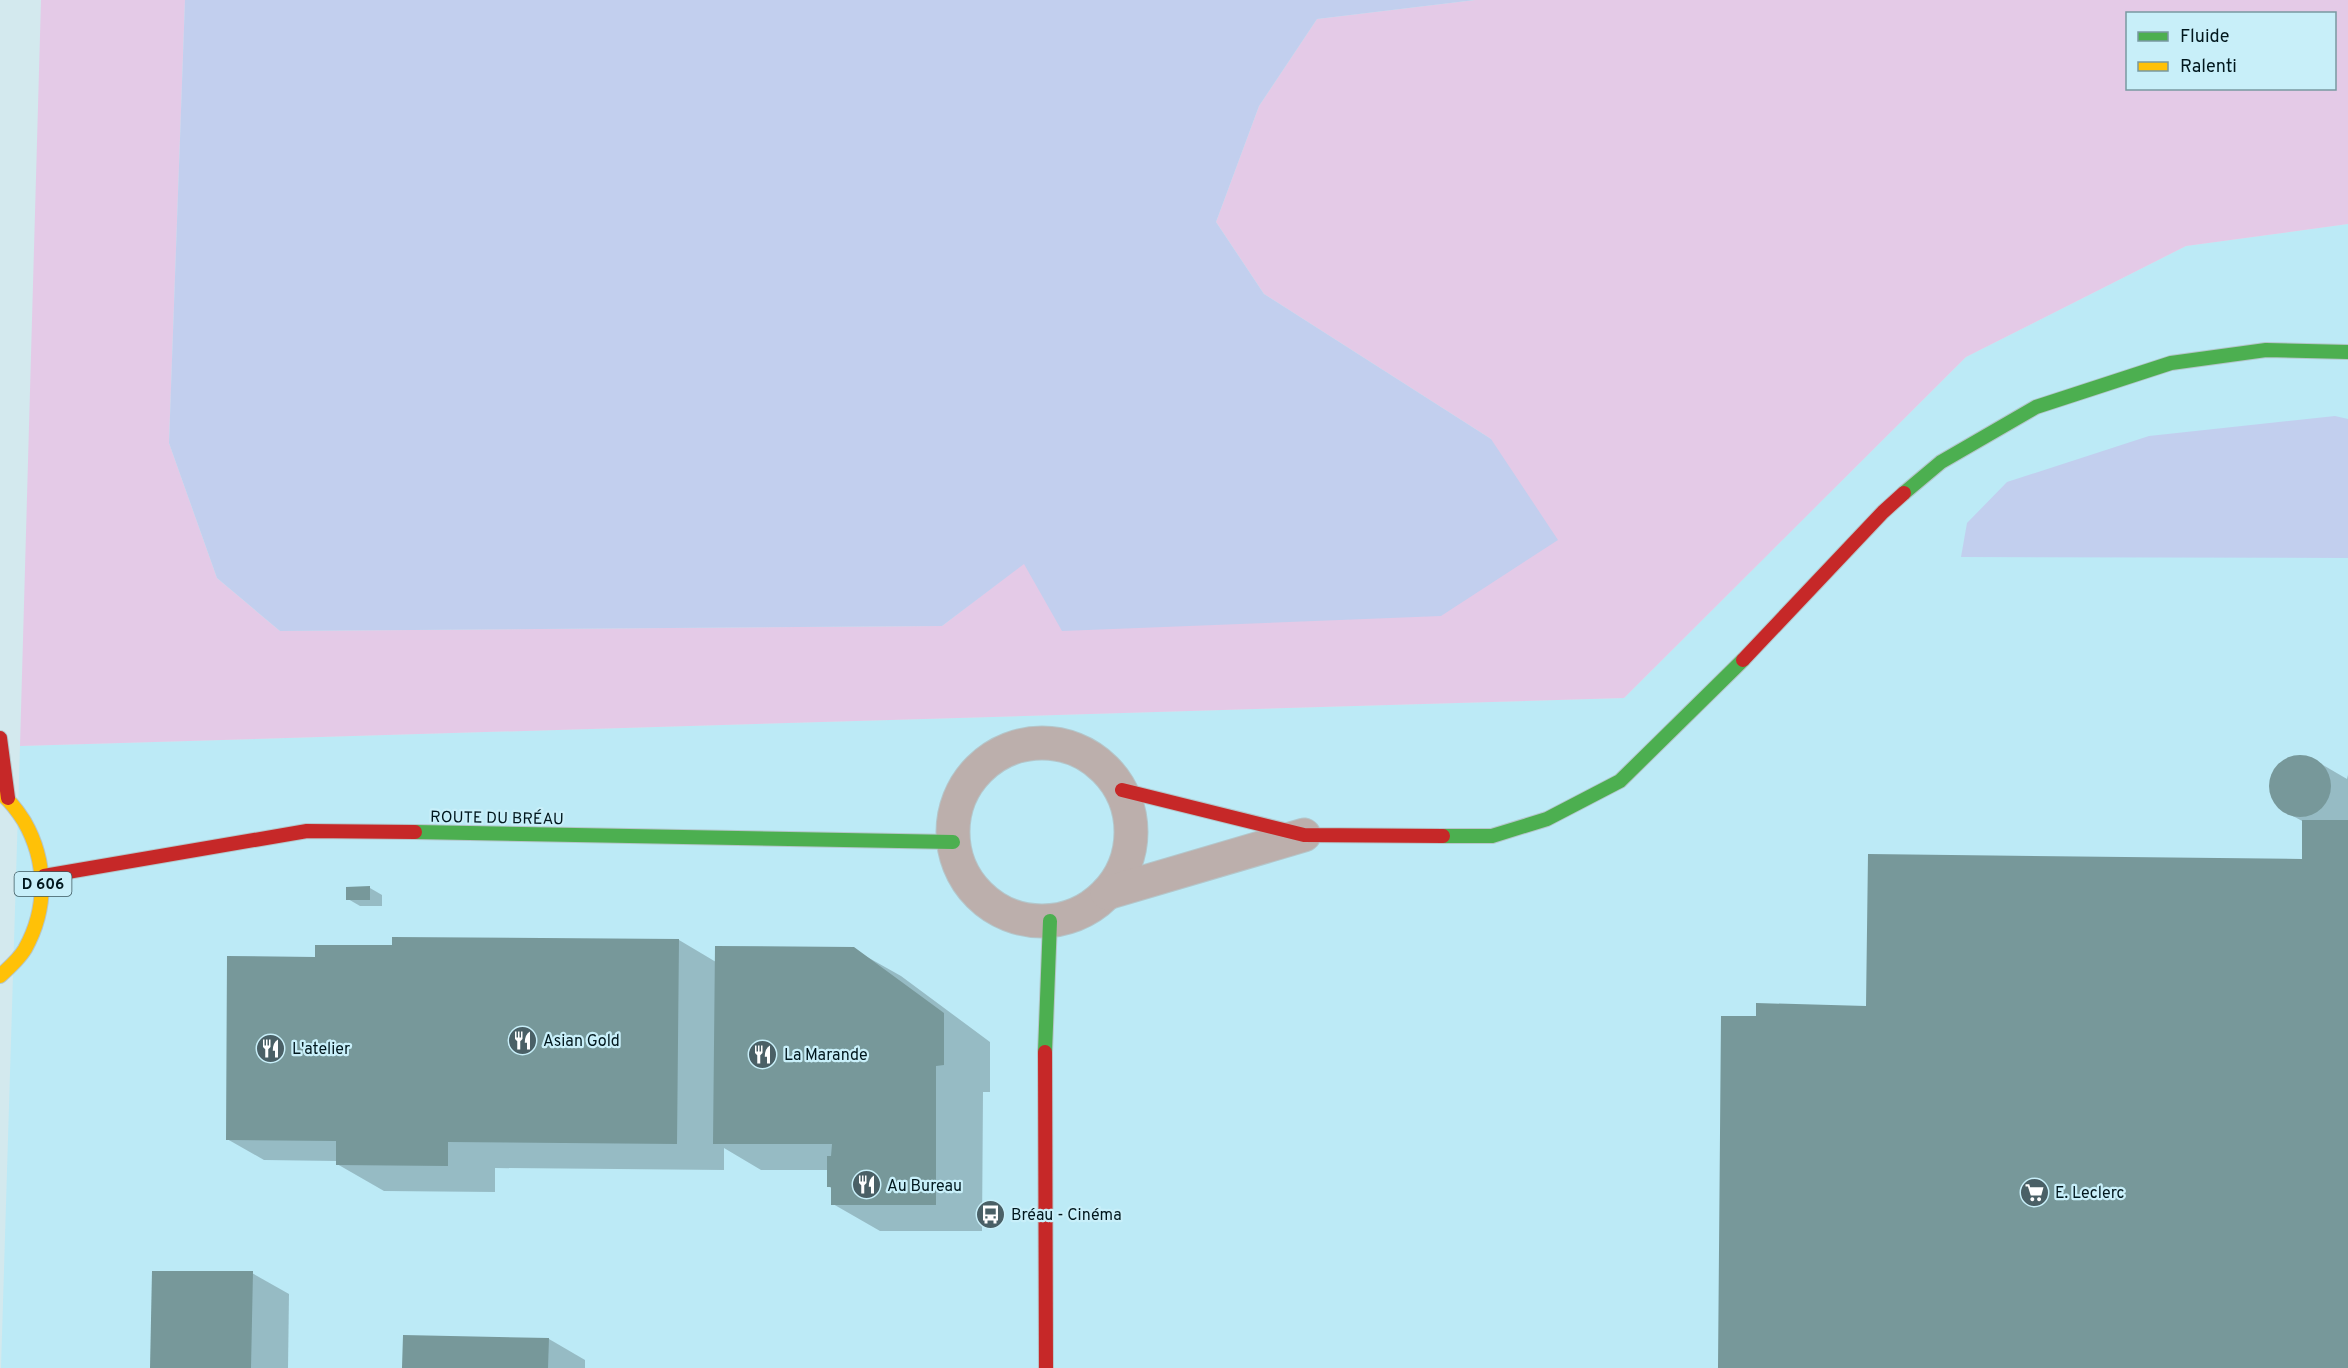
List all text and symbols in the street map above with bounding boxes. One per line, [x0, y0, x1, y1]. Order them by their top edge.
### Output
legend [2126, 12, 2336, 90]
text: Fluide [2180, 26, 2229, 49]
text: Ralenti [2180, 56, 2237, 79]
street label: ROUTE DU BRÉAU [430, 806, 564, 830]
road number: D 606 [15, 872, 72, 896]
restaurant icon: Asian Gold [506, 1024, 538, 1056]
restaurant icon: L'atelier [255, 1032, 287, 1064]
place label: Asian Gold [543, 1032, 620, 1052]
restaurant icon: La Marande [747, 1038, 779, 1070]
place label: L'atelier [292, 1040, 350, 1060]
place label: La Marande [784, 1046, 868, 1066]
restaurant icon: Au Bureau [850, 1169, 882, 1201]
supermarket icon: E. Leclerc [2018, 1176, 2050, 1208]
place label: Au Bureau [887, 1177, 962, 1197]
place label: E. Leclerc [2055, 1184, 2125, 1204]
bus stop icon: Bréau - Cinéma [974, 1198, 1006, 1230]
place label: Bréau - Cinéma [1011, 1206, 1122, 1226]

